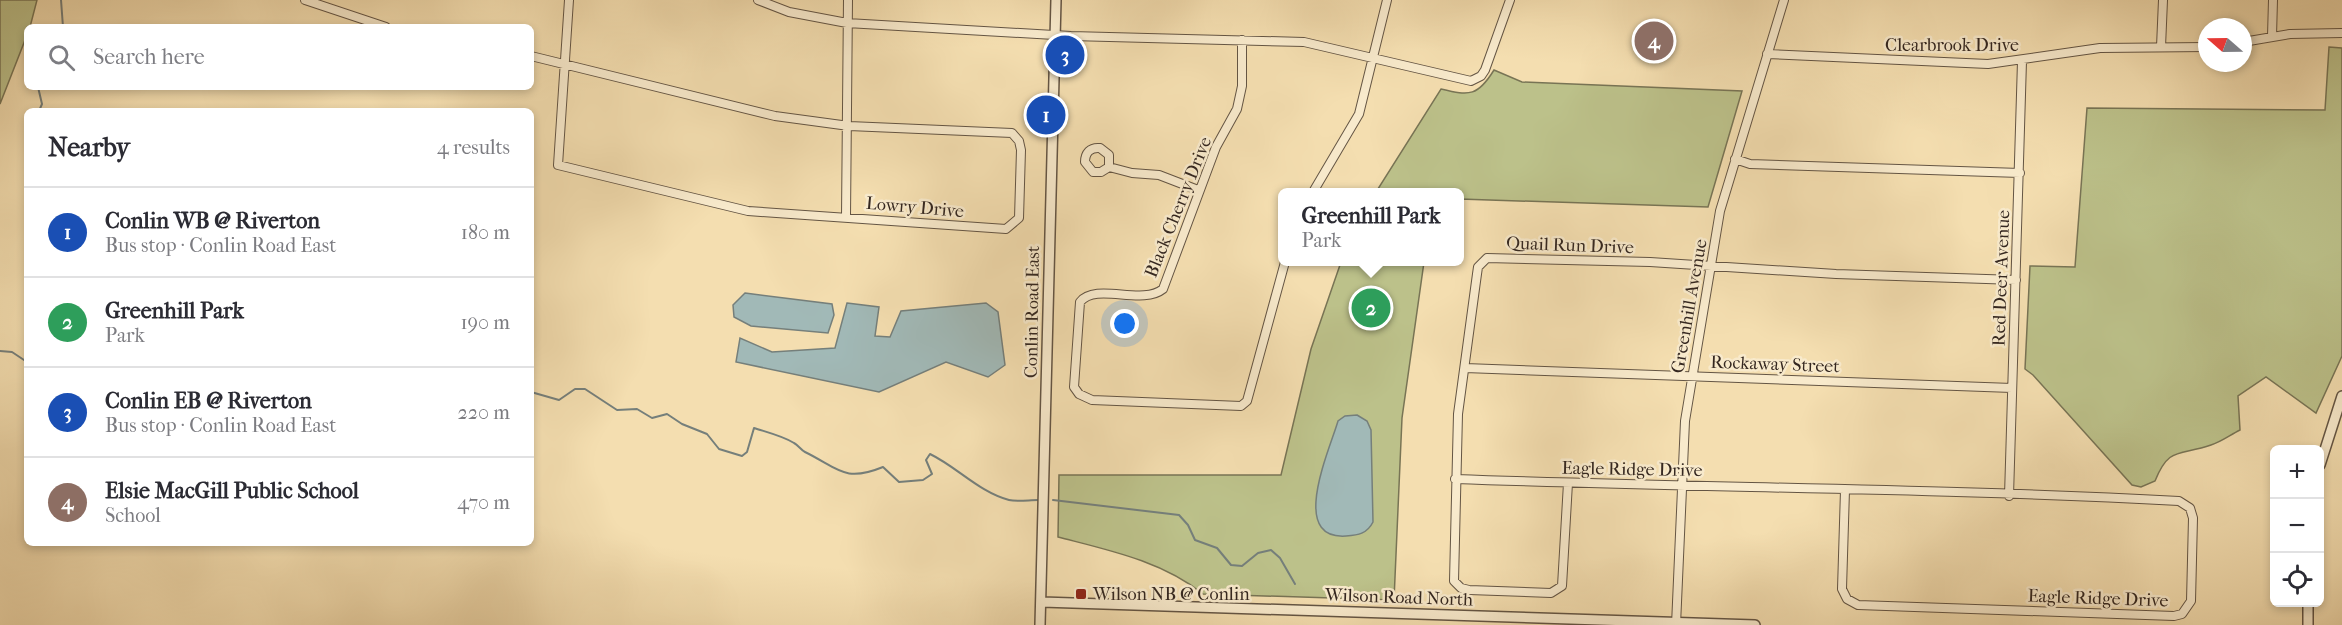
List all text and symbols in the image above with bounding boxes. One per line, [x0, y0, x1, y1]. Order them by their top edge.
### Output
pin: 4 [1634, 18, 1674, 63]
north arrow [2198, 18, 2252, 72]
search box [24, 24, 534, 90]
pin: 3 [1046, 32, 1084, 78]
street label: Clearbrook Drive [1885, 35, 2019, 56]
icon: search [45, 41, 78, 74]
text: Search here [93, 44, 205, 70]
pin: 1 [1026, 92, 1066, 138]
text: Nearby [48, 132, 130, 163]
street label: Black Cherry Drive [1141, 134, 1216, 281]
text: 4 results [437, 136, 510, 159]
popup [1278, 188, 1464, 266]
street label: Lowry Drive [865, 193, 965, 222]
text: Greenhill Park [1302, 203, 1440, 229]
text: Conlin WB @ Riverton [105, 208, 320, 234]
street label: Red Deer Avenue [1989, 209, 2014, 347]
text: 1 [64, 221, 71, 244]
text: 180 m [461, 221, 510, 244]
text: Park [1302, 229, 1341, 252]
street label: Quail Run Drive [1506, 233, 1634, 258]
text: Bus stop · Conlin Road East [105, 234, 336, 257]
street label: Greenhill Avenue [1667, 237, 1712, 375]
street label: Conlin Road East [1021, 245, 1044, 378]
pin: 2 [1352, 286, 1390, 330]
text: Greenhill Park [105, 298, 244, 324]
your location [1110, 309, 1139, 338]
text: 2 [62, 311, 73, 334]
text: 190 m [460, 311, 510, 334]
text: Park [105, 324, 145, 347]
street label: Rockaway Street [1710, 352, 1840, 377]
text: Conlin EB @ Riverton [105, 388, 312, 414]
text: 3 [63, 401, 72, 424]
text: 220 m [457, 401, 510, 424]
text: Bus stop · Conlin Road East [105, 414, 336, 437]
map controls [2270, 445, 2324, 607]
button: + [2270, 445, 2324, 499]
street label: Eagle Ridge Drive [1561, 458, 1703, 481]
text: Elsie MacGill Public School [105, 478, 359, 504]
text: 4 [62, 491, 73, 514]
text: 470 m [457, 491, 510, 514]
button: − [2270, 499, 2324, 553]
text: School [105, 504, 161, 527]
button: locate [2270, 553, 2324, 607]
place label: Wilson NB @ Conlin [1092, 584, 1250, 605]
street label: Wilson Road North [1323, 584, 1473, 611]
street label: Eagle Ridge Drive [2027, 586, 2169, 611]
marker: Wilson NB @ Conlin [1074, 587, 1088, 601]

